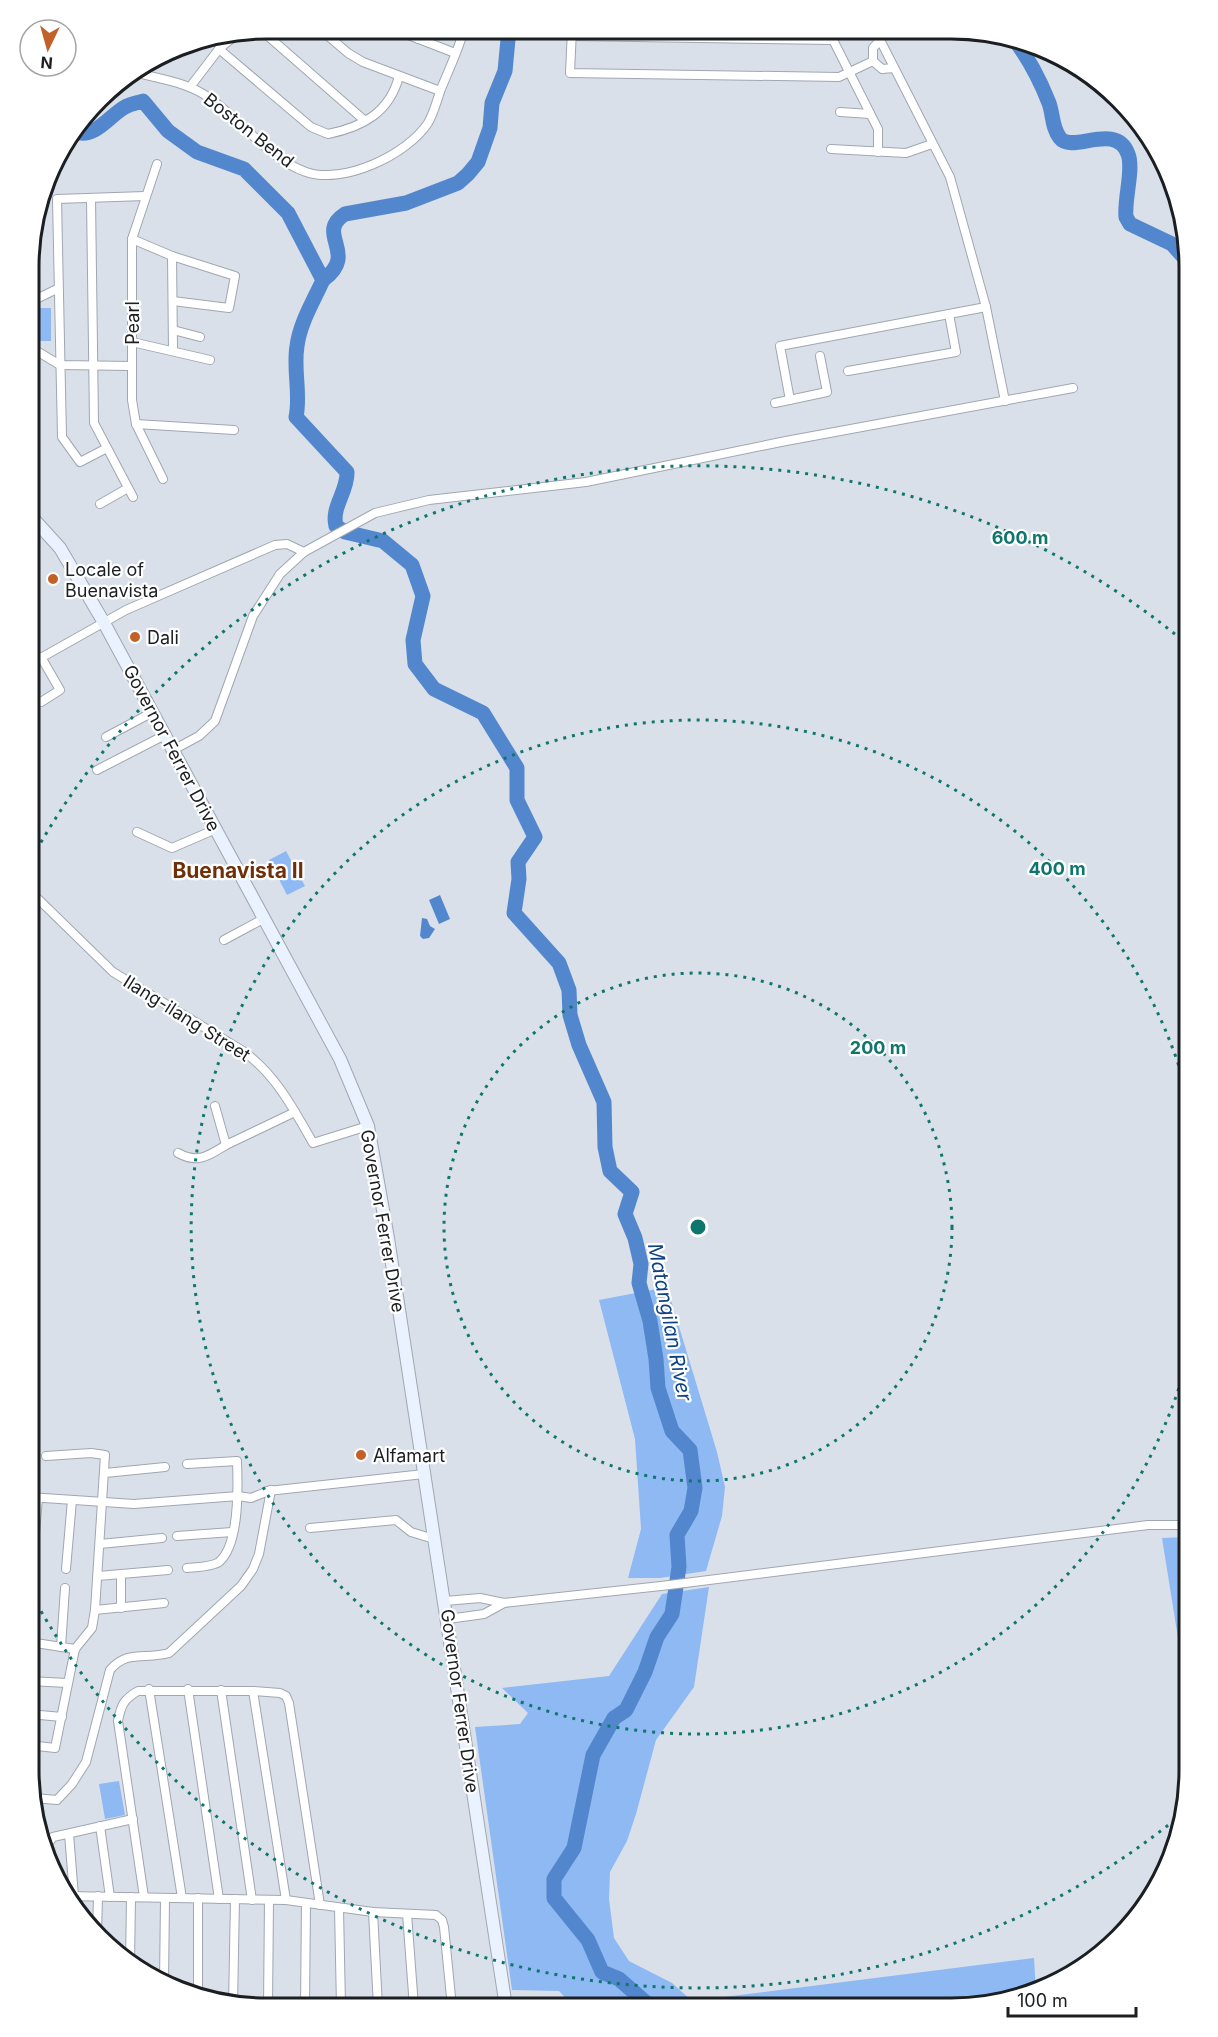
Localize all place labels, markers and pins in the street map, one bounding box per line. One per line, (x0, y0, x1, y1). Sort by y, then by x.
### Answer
place label: Locale of Buenavista (65, 559, 158, 601)
marker: Locale of Buenavista (46, 572, 60, 586)
place label: Dali (147, 627, 179, 648)
marker: Dali (128, 630, 142, 644)
centre of rings (688, 1217, 708, 1237)
place label: Alfamart (373, 1445, 445, 1466)
marker: Alfamart (354, 1448, 368, 1462)

